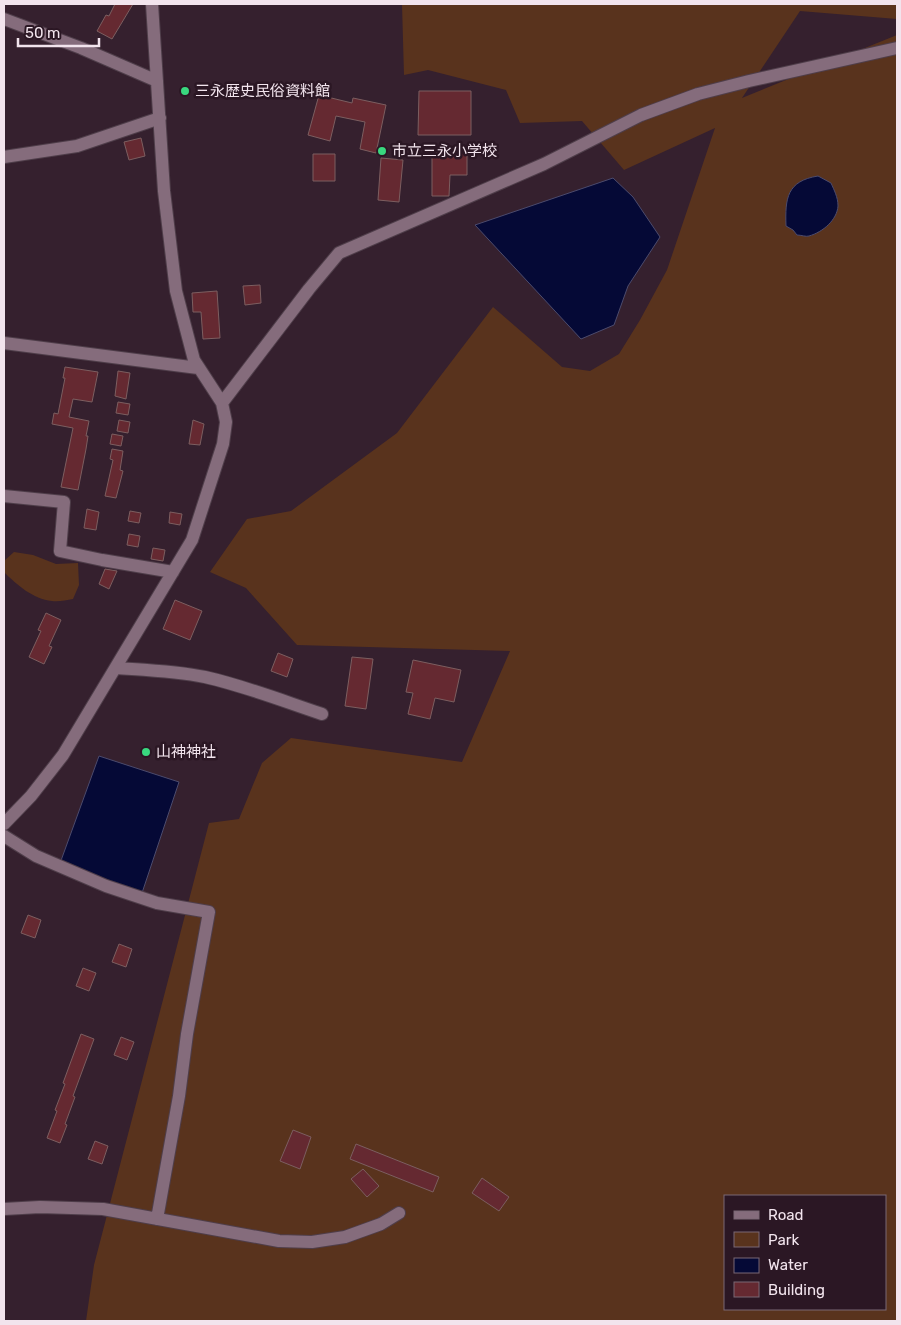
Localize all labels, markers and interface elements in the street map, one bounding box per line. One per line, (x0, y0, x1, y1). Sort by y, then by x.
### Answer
scale bar (18, 15, 99, 47)
text: 50 m (25, 24, 60, 42)
place label: 三永歴史民俗資料館 (195, 82, 330, 100)
marker: 三永歴史民俗資料館 (179, 85, 191, 97)
place label: 市立三永小学校 (392, 142, 497, 160)
marker: 市立三永小学校 (376, 145, 388, 157)
place label: 山神神社 (156, 743, 216, 761)
marker: 山神神社 (140, 746, 152, 758)
legend (724, 1195, 886, 1310)
text: Road (768, 1206, 804, 1224)
text: Park (768, 1231, 799, 1249)
text: Water (768, 1256, 808, 1274)
text: Building (768, 1281, 825, 1299)

